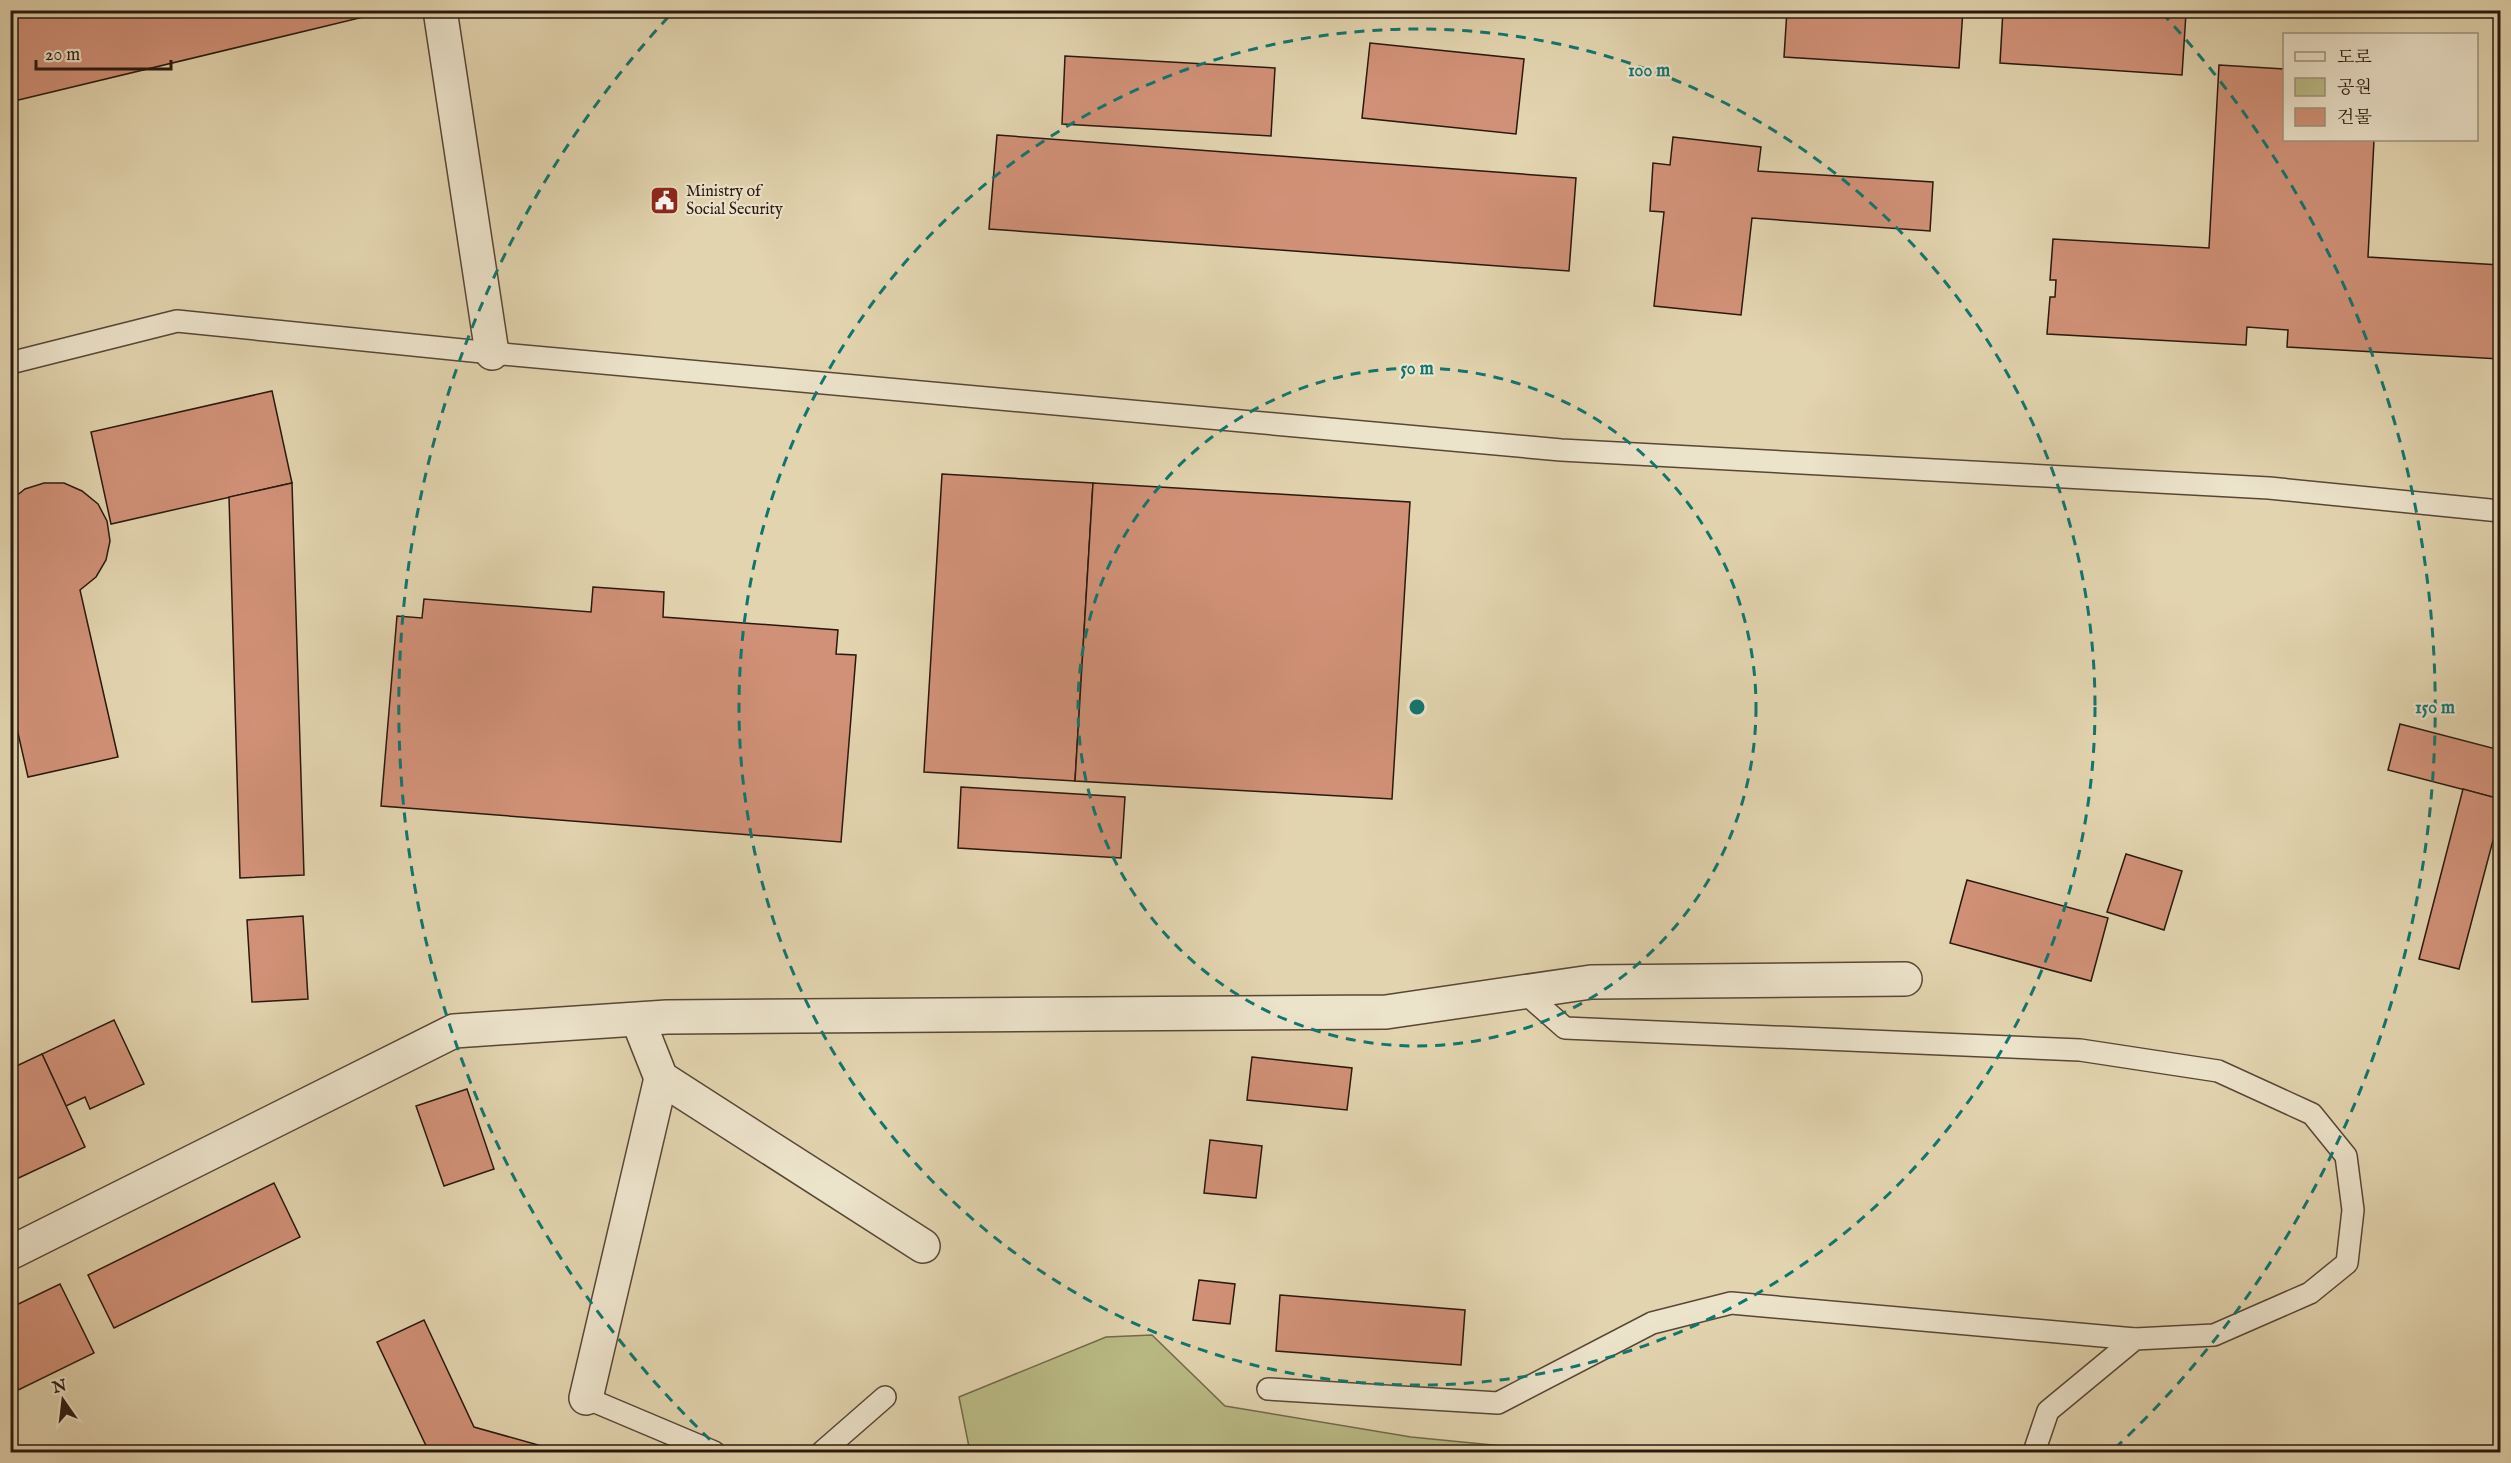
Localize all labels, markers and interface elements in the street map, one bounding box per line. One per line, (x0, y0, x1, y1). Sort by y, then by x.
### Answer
scale bar (36, 33, 171, 71)
legend (2283, 33, 2478, 141)
text: 20 m (45, 44, 80, 67)
text: 도로 (2337, 47, 2372, 70)
text: 100 m (1628, 60, 1670, 83)
text: 공원 (2337, 77, 2372, 100)
text: 건물 (2337, 107, 2372, 130)
place label: Ministry of Social Security (686, 182, 783, 220)
public building icon: Ministry of Social Security (649, 185, 681, 217)
text: 50 m (1400, 358, 1434, 381)
centre of rings (1407, 697, 1427, 717)
text: 150 m (2415, 697, 2455, 720)
north arrow (33, 1370, 93, 1430)
text: N (50, 1376, 69, 1399)

